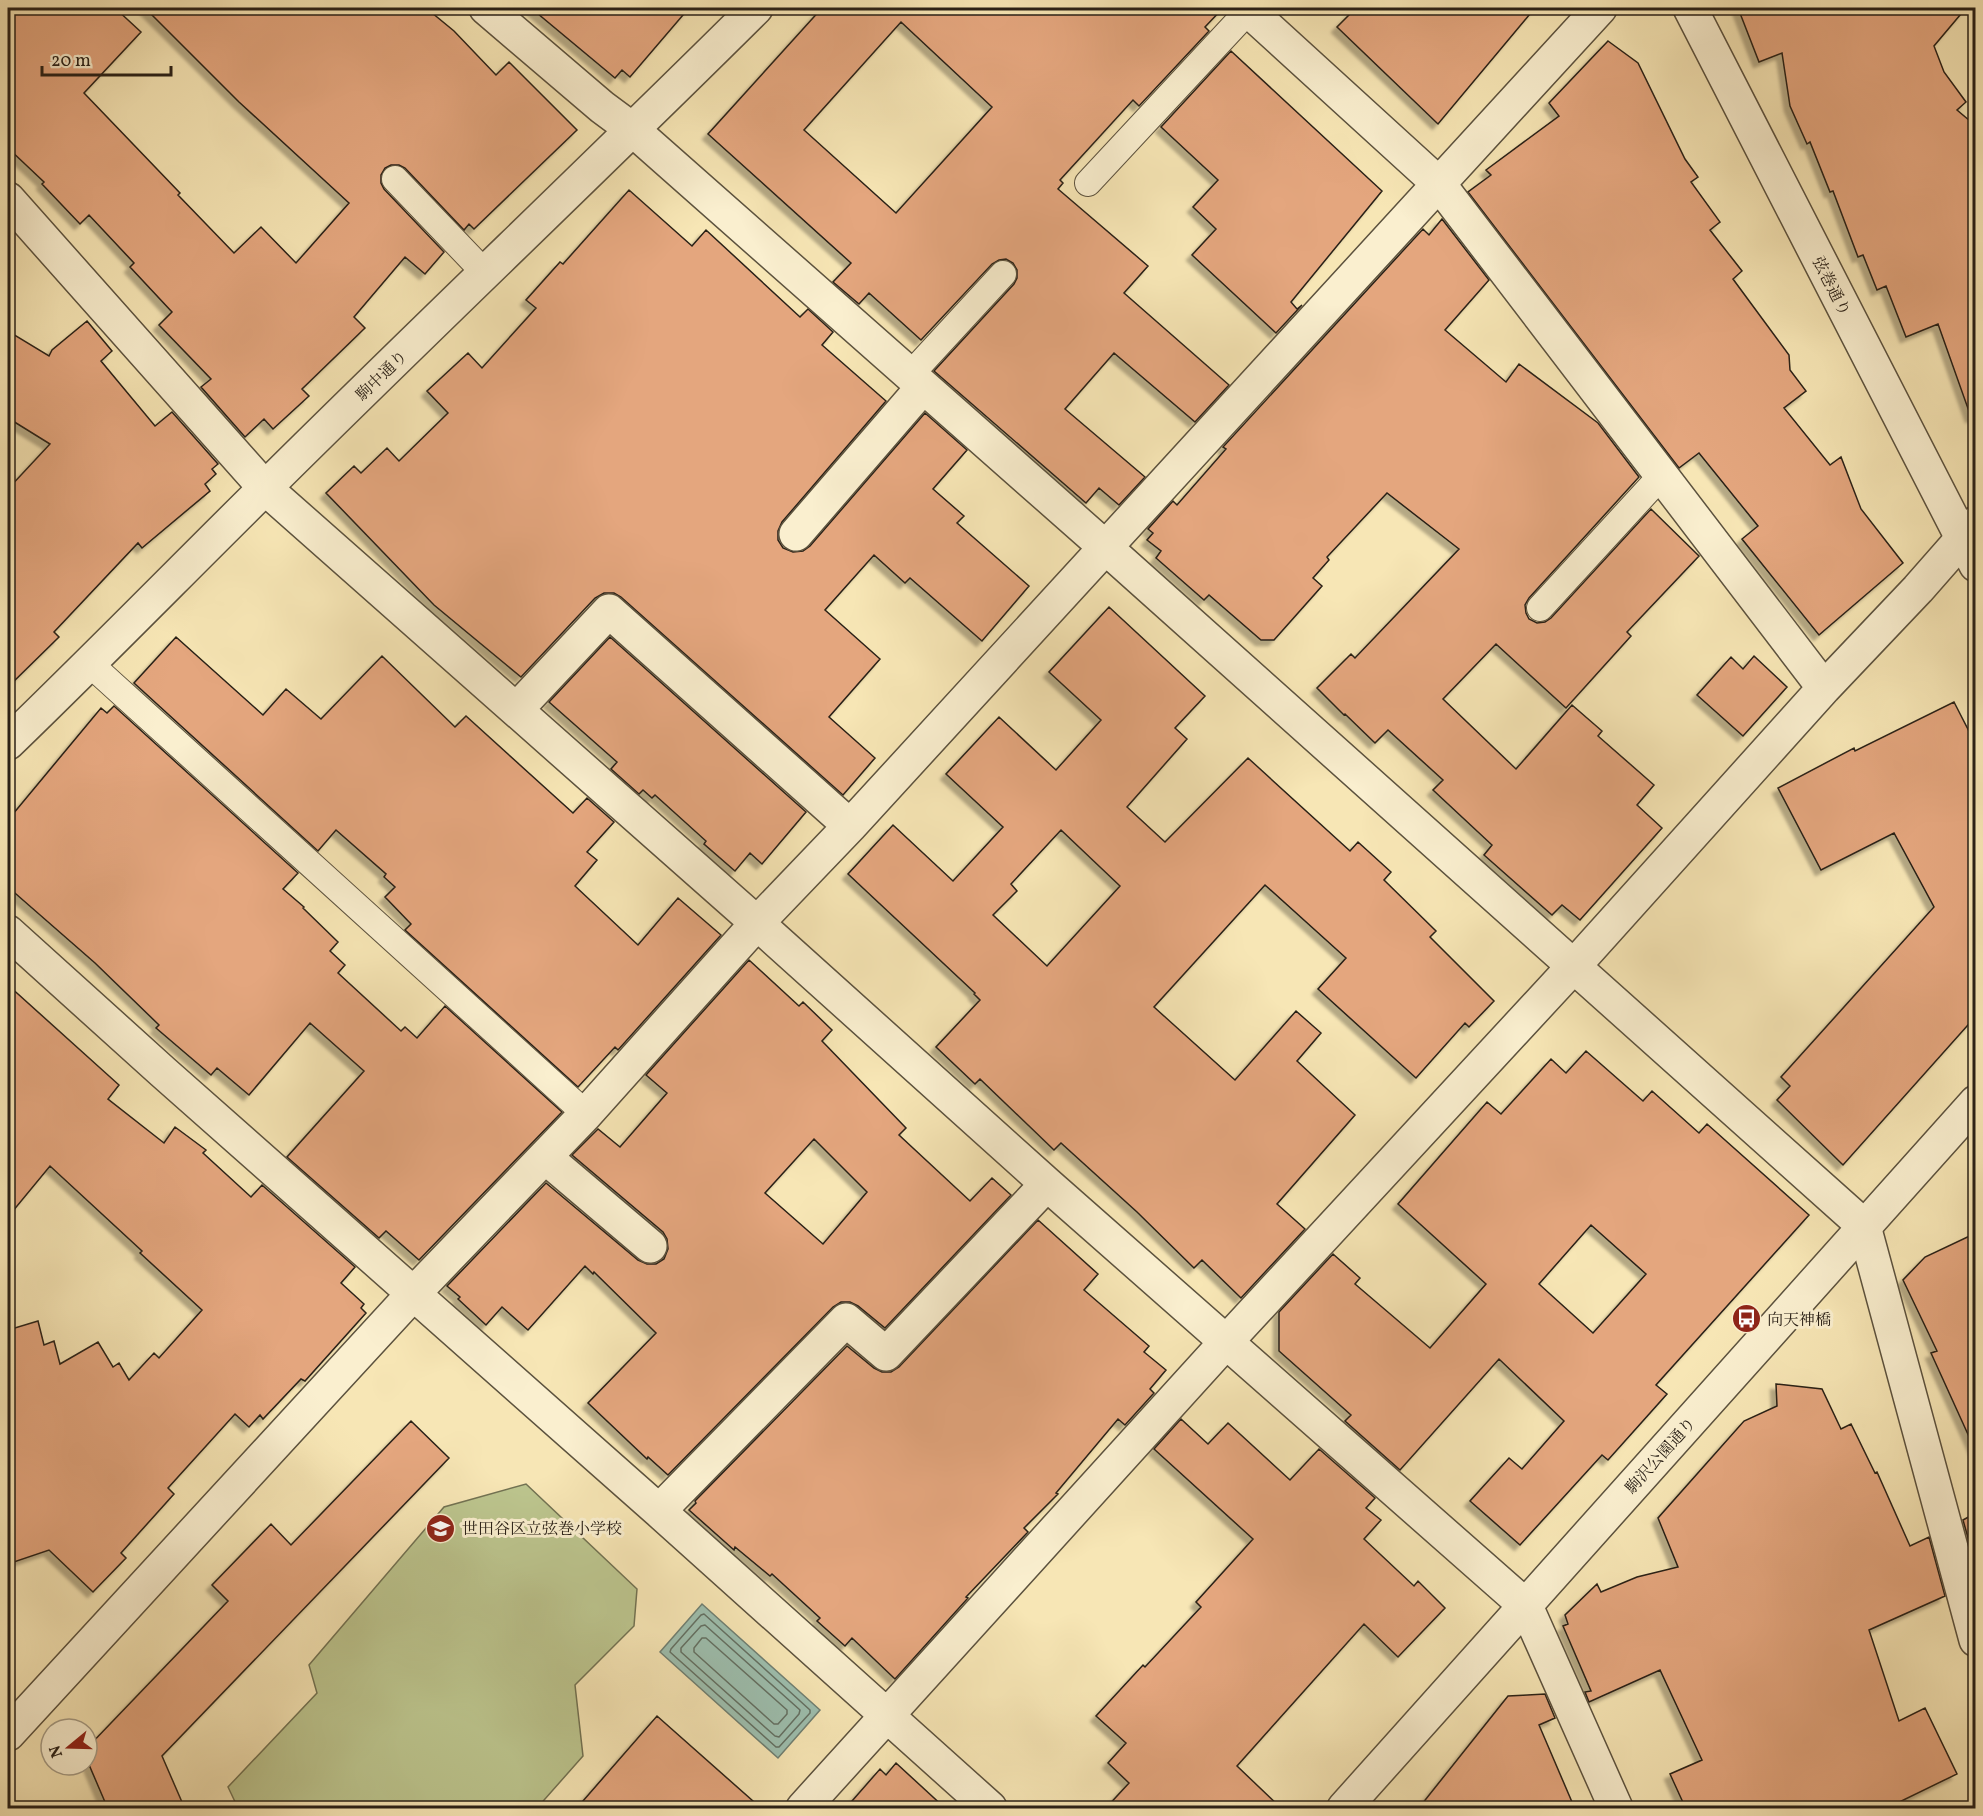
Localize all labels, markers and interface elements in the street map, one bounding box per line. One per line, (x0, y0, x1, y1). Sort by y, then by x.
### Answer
scale bar (42, 39, 171, 77)
text: 20 m (51, 49, 91, 74)
street label: 弦巻通り (1806, 253, 1855, 320)
street label: 駒中通り (352, 346, 413, 407)
bus stop icon: 向天神橋 (1730, 1303, 1762, 1335)
place label: 向天神橋 (1767, 1310, 1831, 1332)
street label: 駒沢公園通り (1621, 1413, 1702, 1499)
school or university icon: 世田谷区立弦巻小学校 (425, 1512, 457, 1544)
place label: 世田谷区立弦巻小学校 (462, 1519, 622, 1541)
north arrow (39, 1717, 99, 1777)
text: N (44, 1742, 69, 1760)

